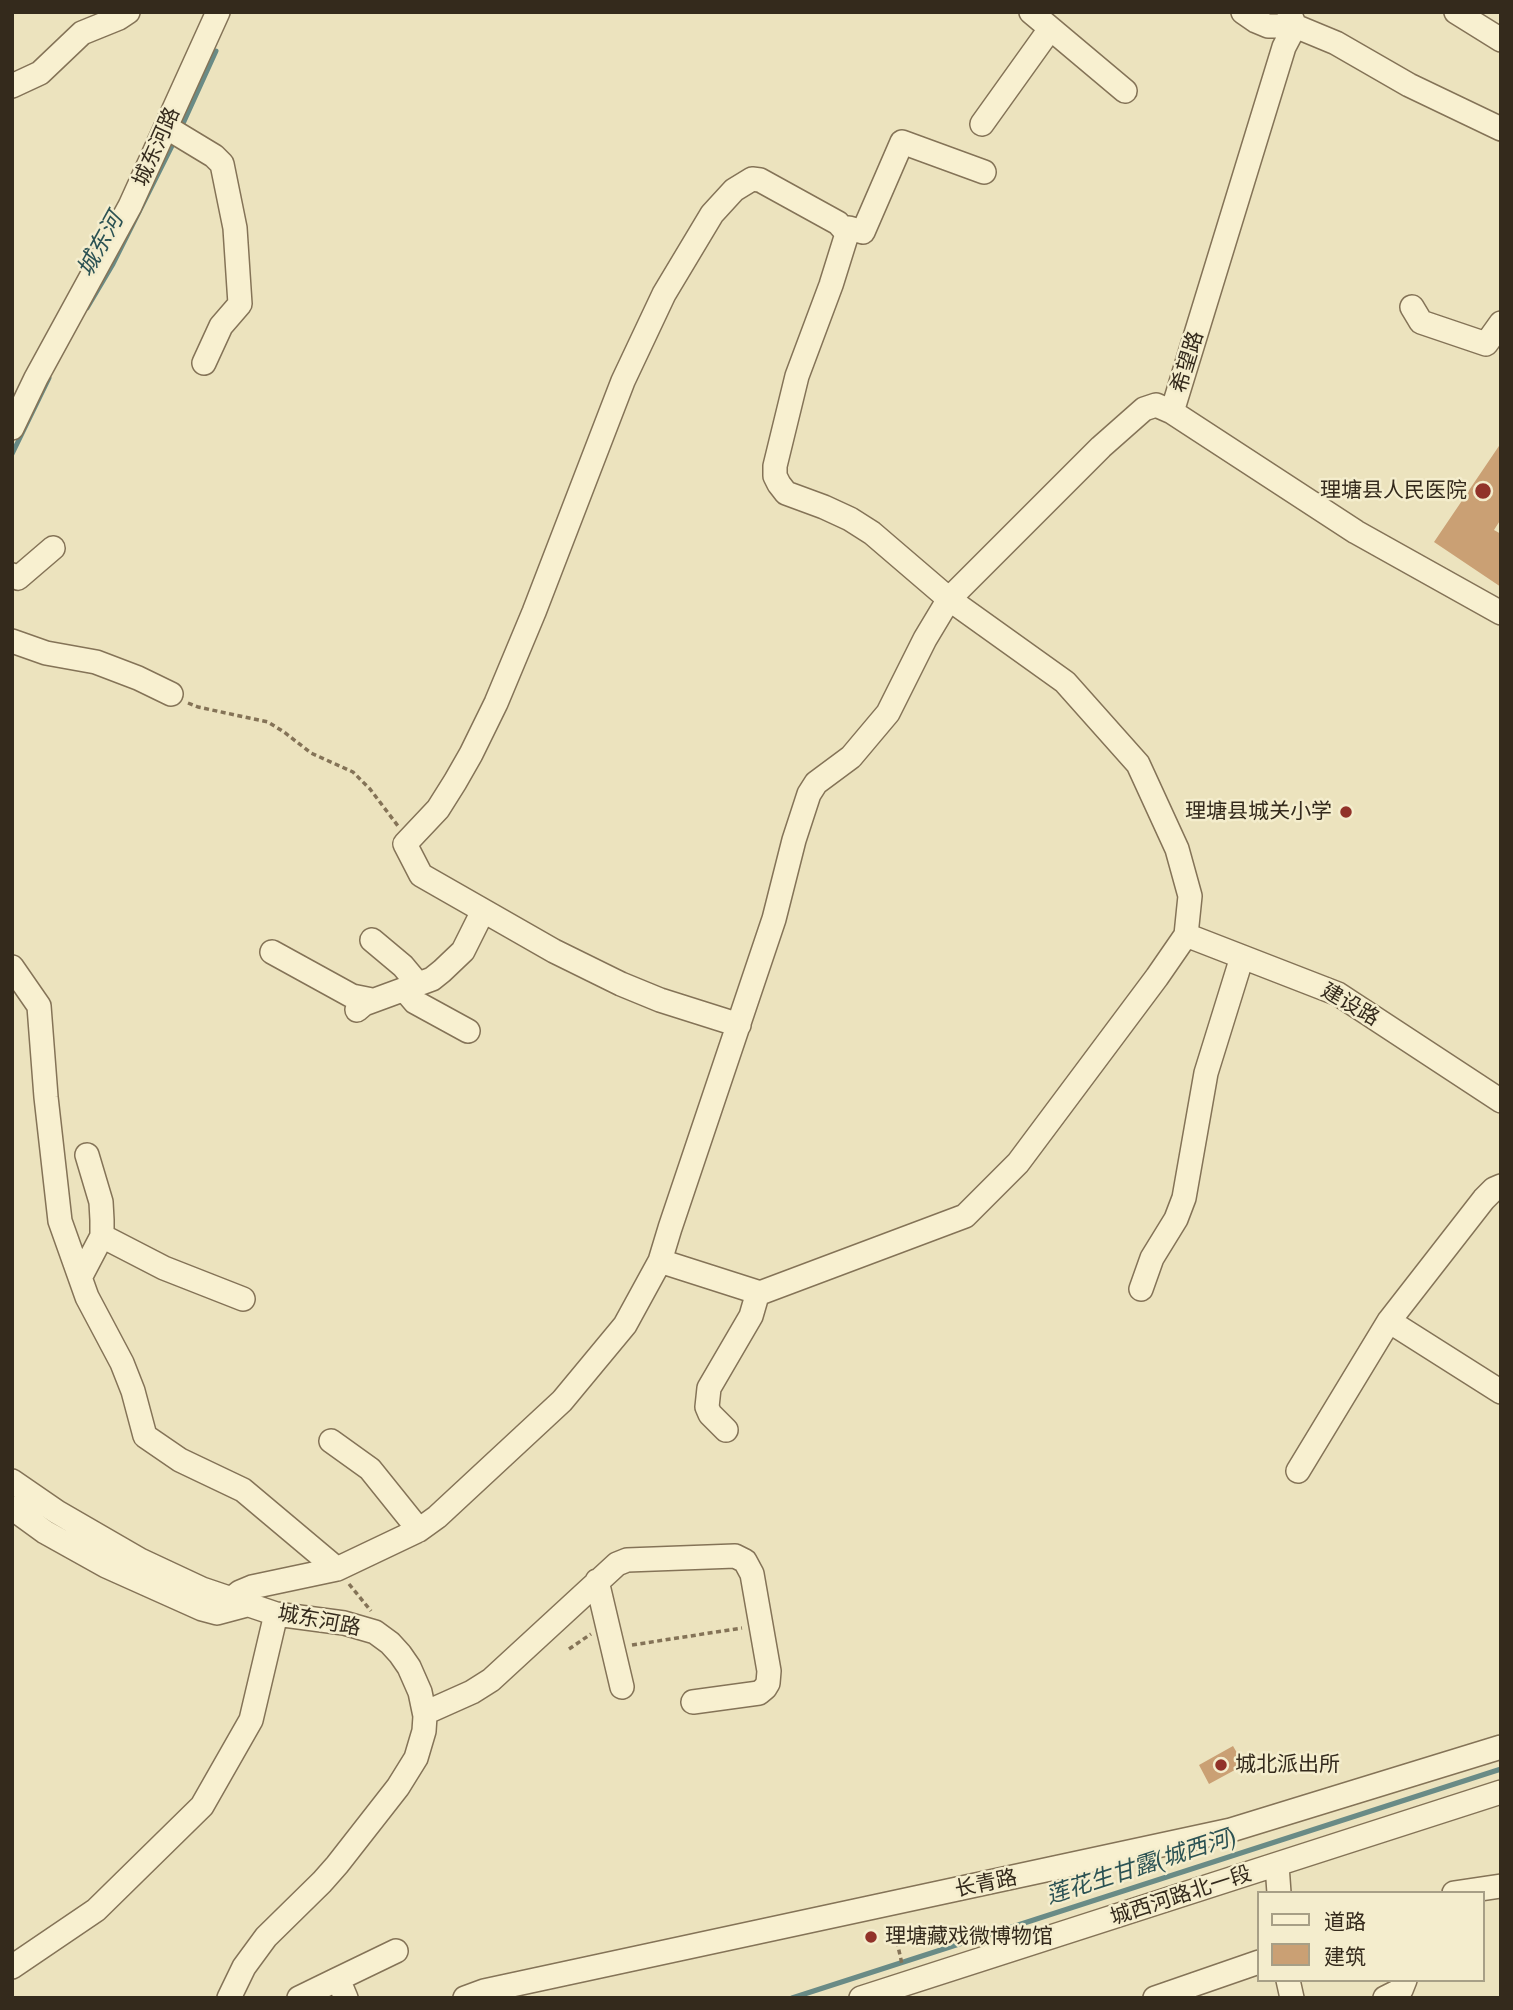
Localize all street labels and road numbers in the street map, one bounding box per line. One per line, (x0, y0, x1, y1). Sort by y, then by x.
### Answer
street label: 城东河路 (128, 104, 186, 190)
street label: 希望路 (1167, 328, 1209, 396)
street label: 建设路 (1316, 978, 1384, 1032)
street label: 城东河路 (275, 1601, 363, 1641)
street label: 城西河路北一段 (1107, 1861, 1255, 1931)
street label: 长青路 (953, 1865, 1019, 1903)

